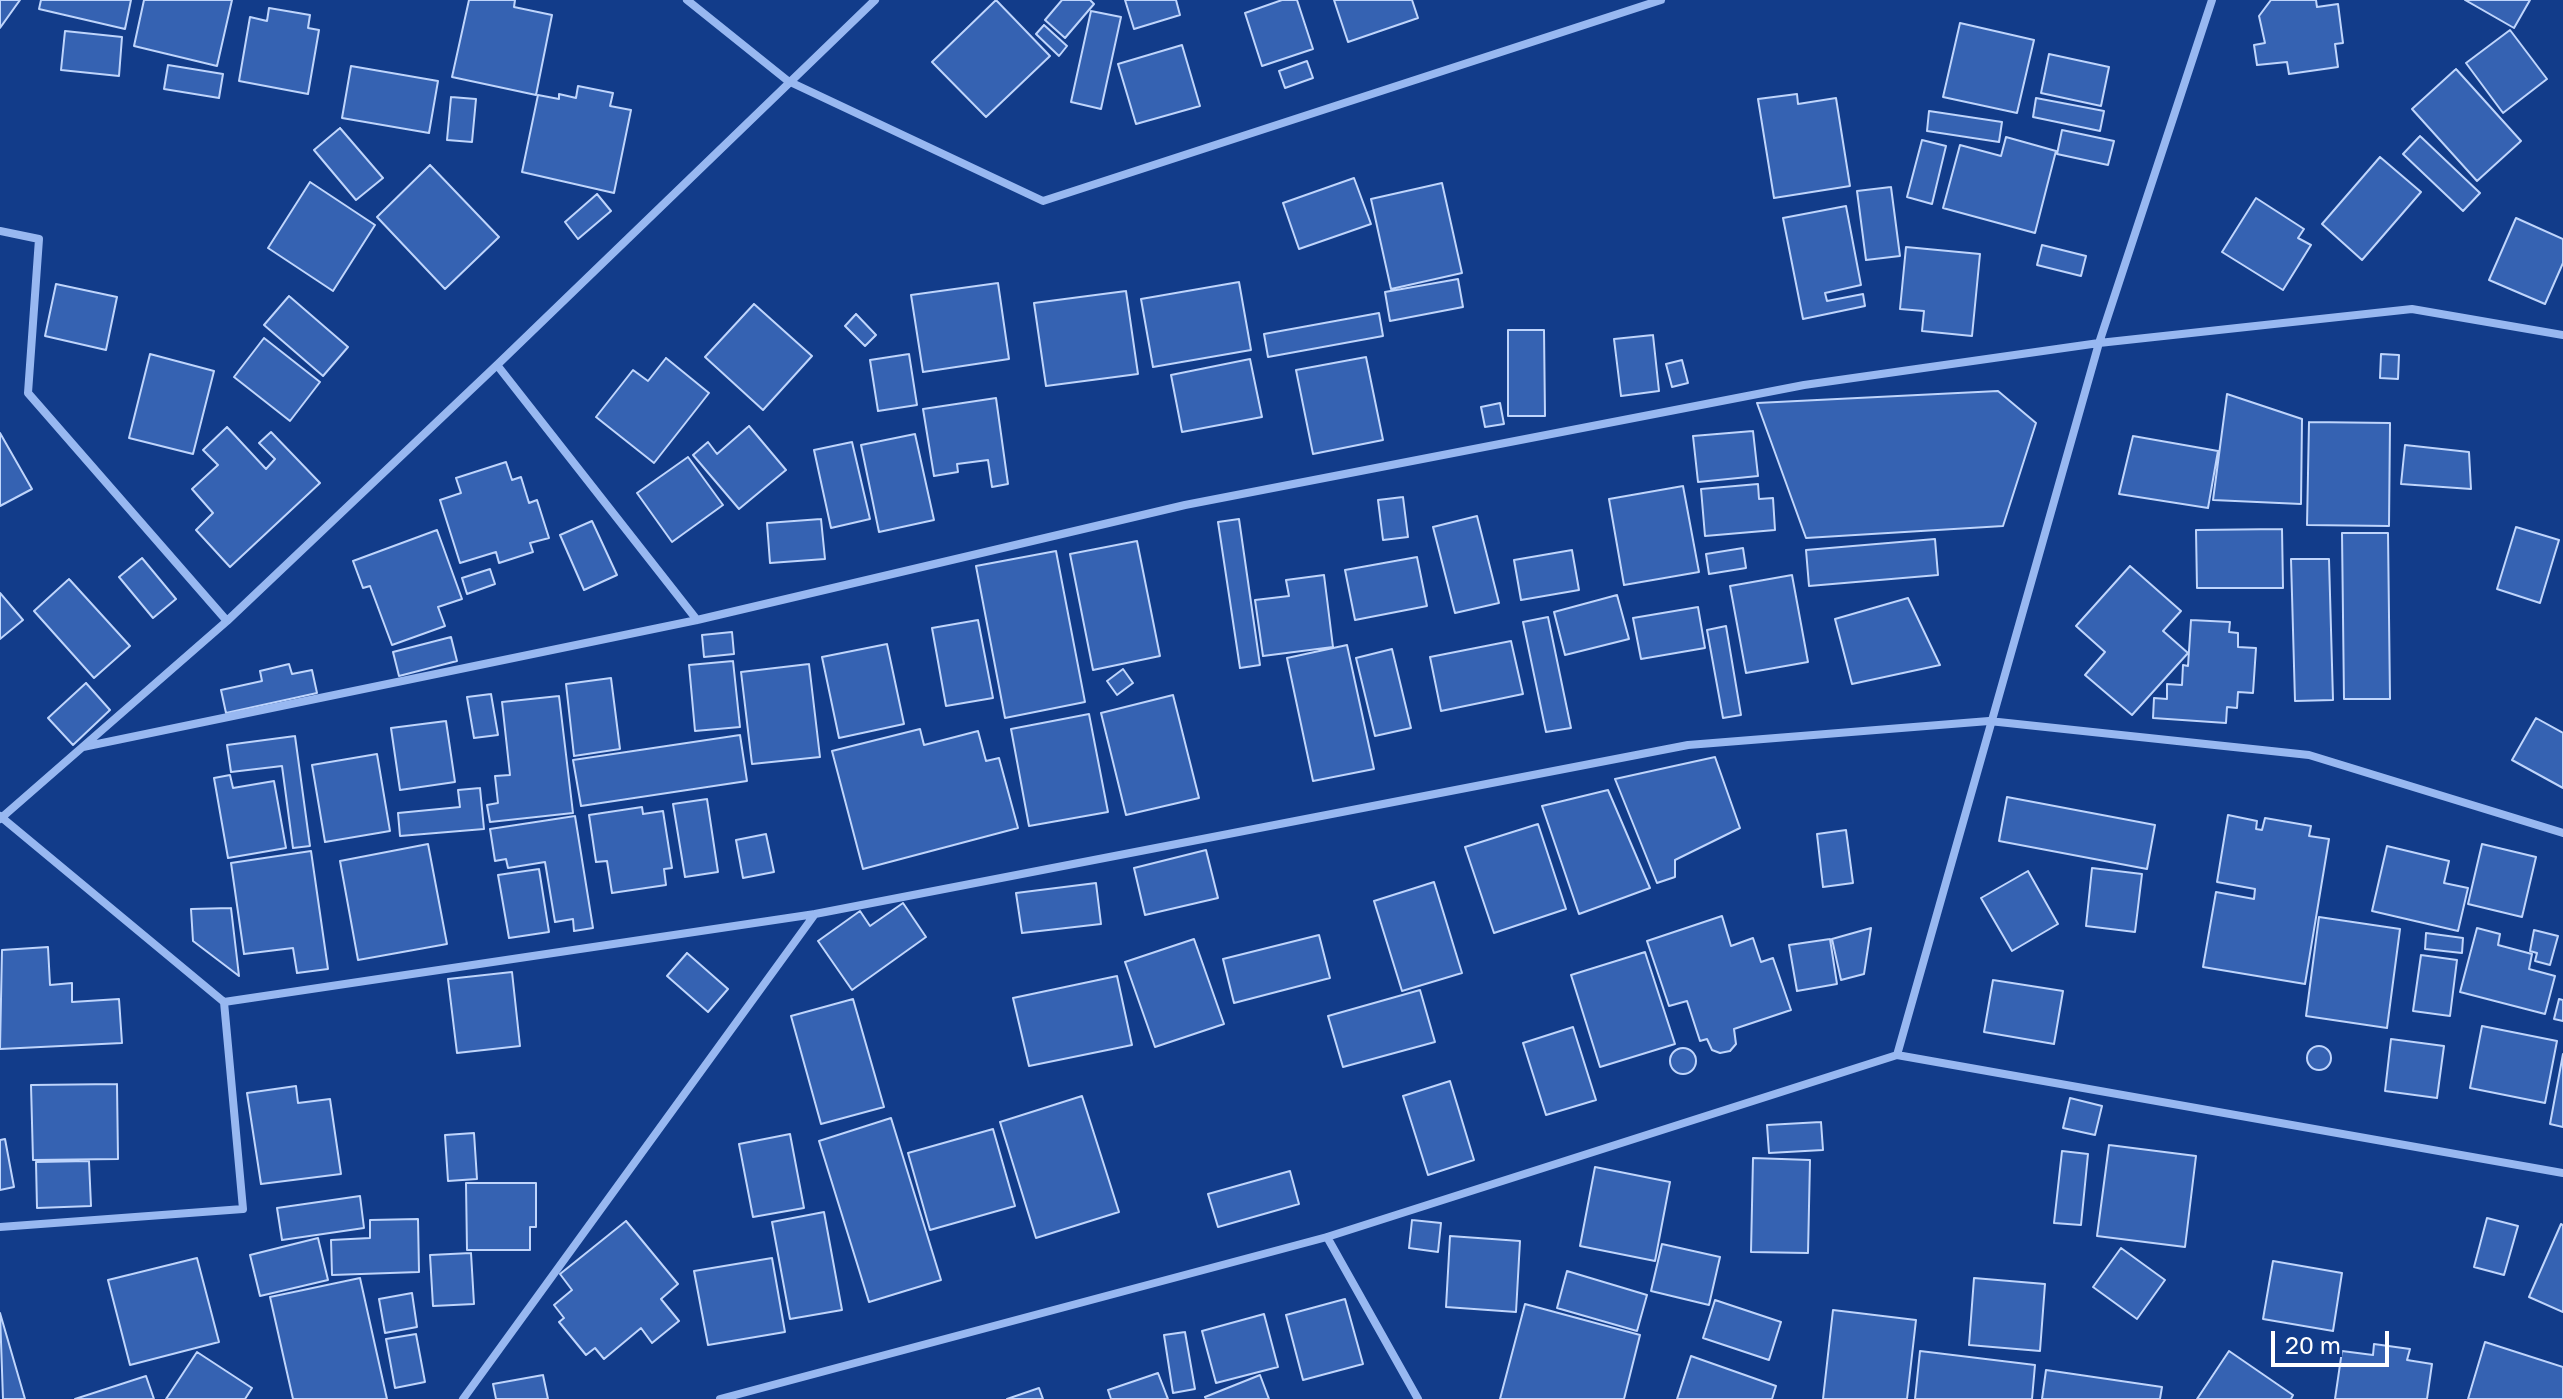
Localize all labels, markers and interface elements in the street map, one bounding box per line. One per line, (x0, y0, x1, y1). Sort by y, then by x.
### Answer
scale bar (2275, 1315, 2393, 1365)
text: 20 m (2285, 1330, 2341, 1359)

